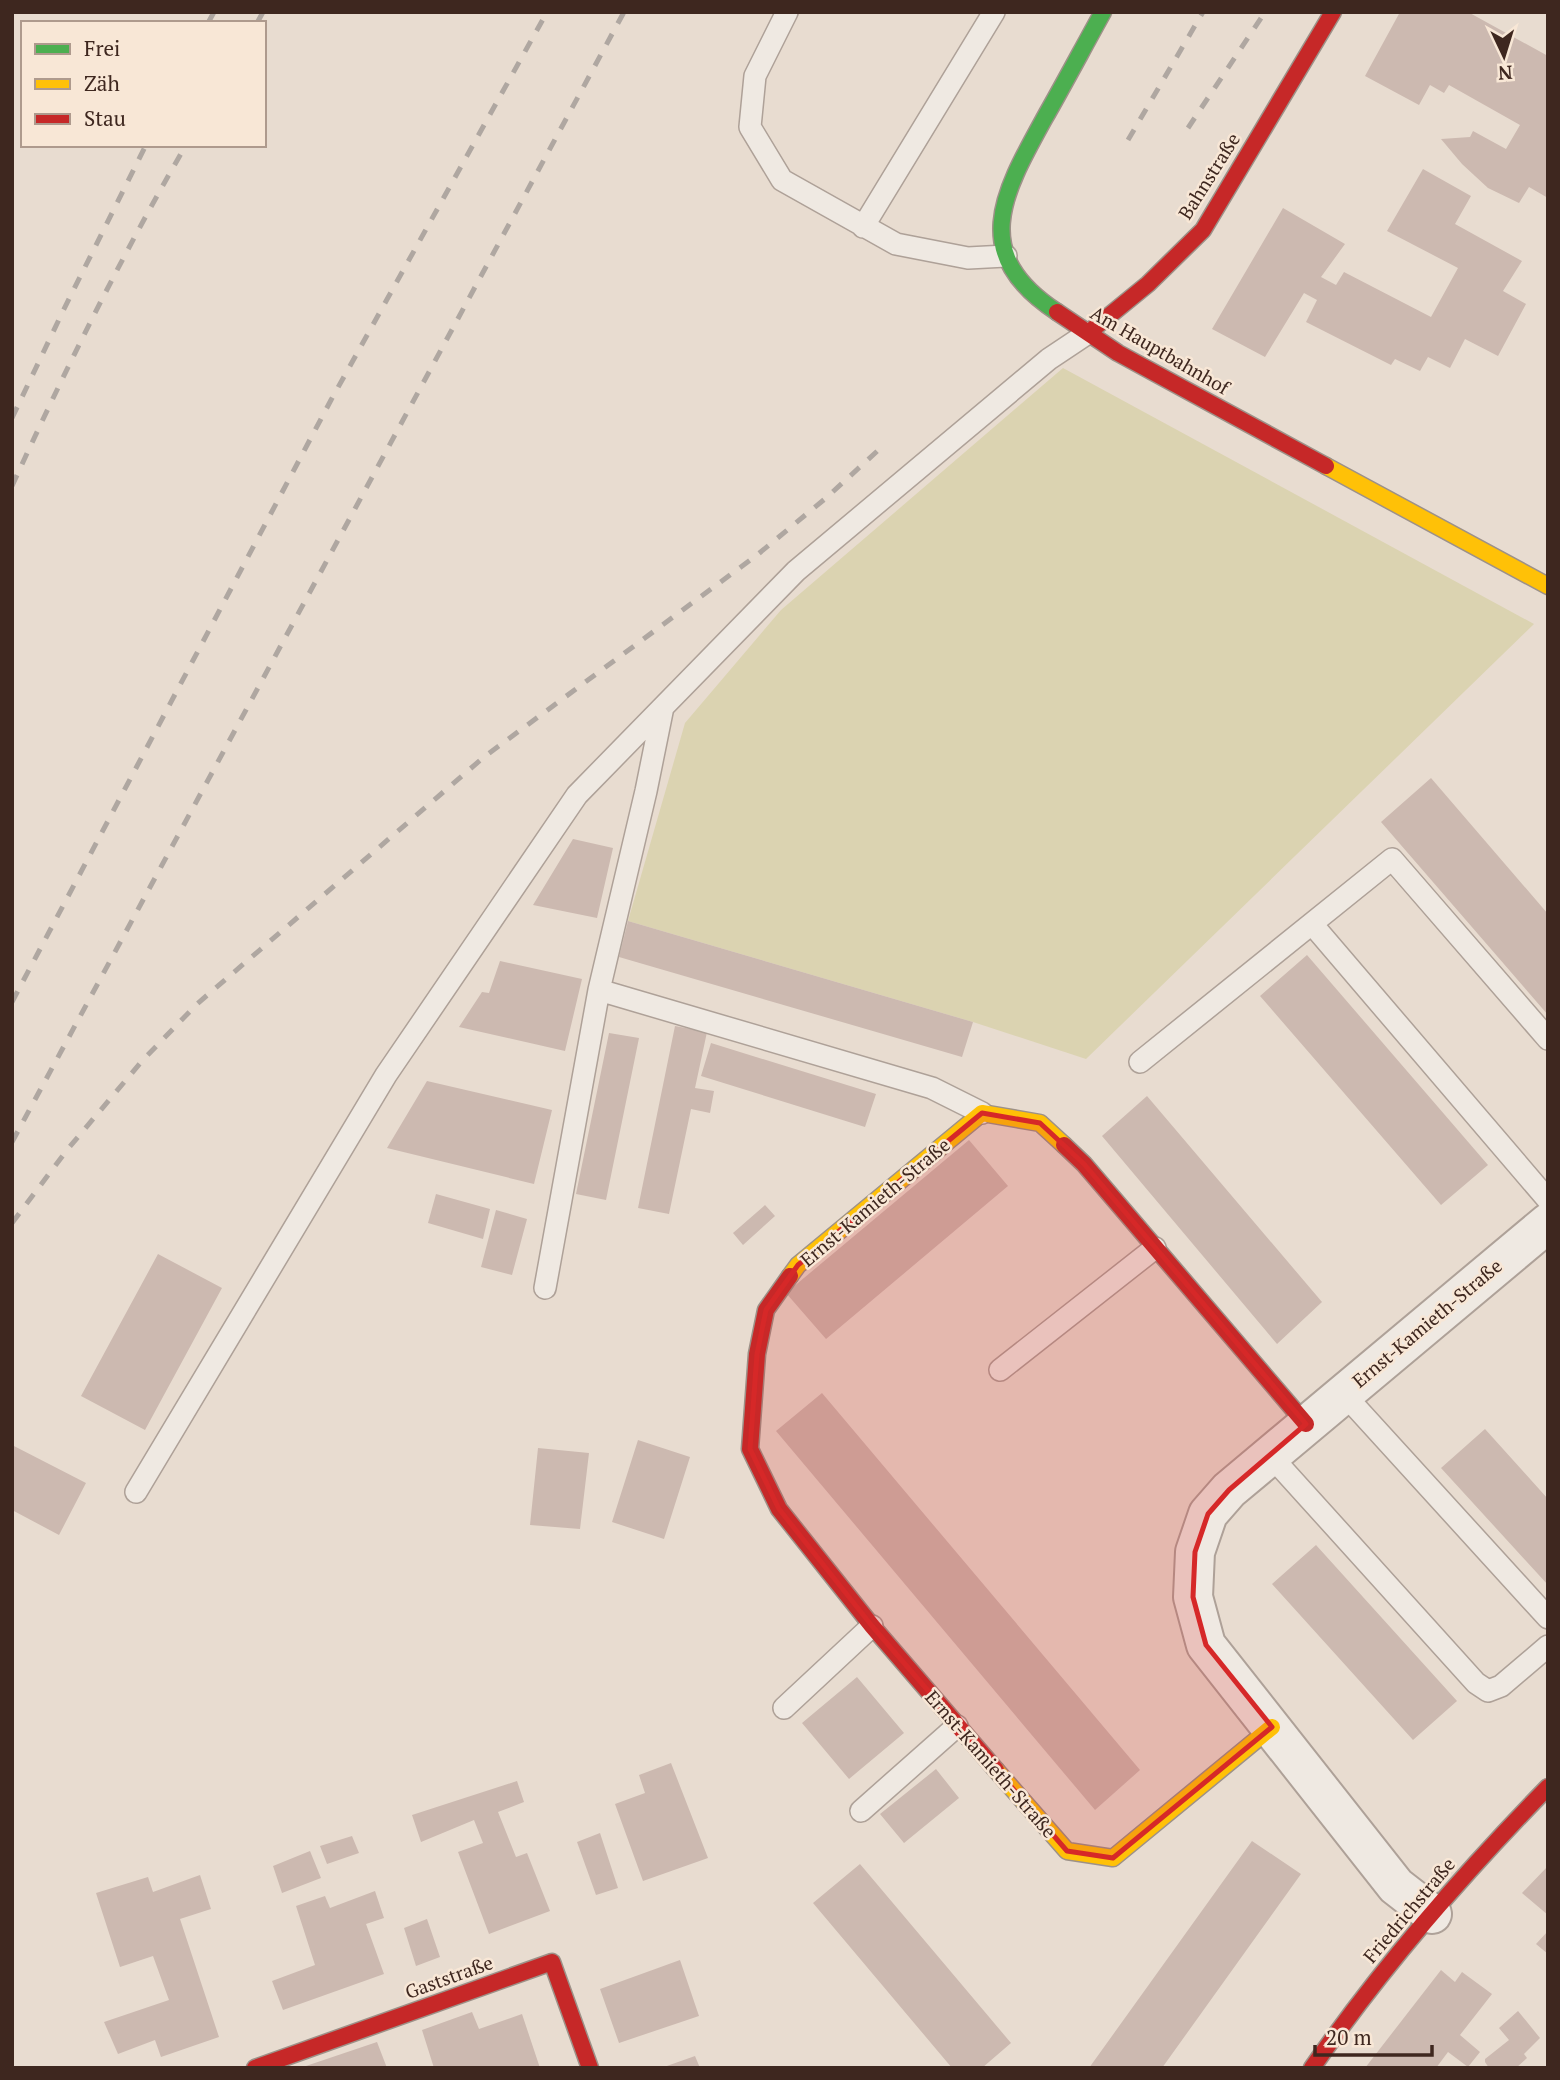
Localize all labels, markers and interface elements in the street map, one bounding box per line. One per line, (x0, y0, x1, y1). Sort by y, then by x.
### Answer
legend (21, 21, 266, 147)
north arrow (1469, 21, 1539, 91)
text: Frei (84, 34, 120, 62)
text: N (1497, 60, 1513, 86)
text: Zäh (84, 69, 120, 97)
text: Stau (84, 104, 126, 132)
street label: Bahnstraße (1172, 128, 1245, 224)
street label: Am Hauptbahnhof (1086, 300, 1236, 400)
street label: Ernst-Kamieth-Straße (795, 1132, 955, 1272)
street label: Ernst-Kamieth-Straße (1347, 1253, 1507, 1393)
street label: Ernst-Kamieth-Straße (920, 1685, 1062, 1843)
street label: Friedrichstraße (1357, 1852, 1460, 1968)
street label: Gaststraße (401, 1949, 496, 2004)
scale bar (1315, 2014, 1432, 2058)
text: 20 m (1326, 2023, 1372, 2051)

